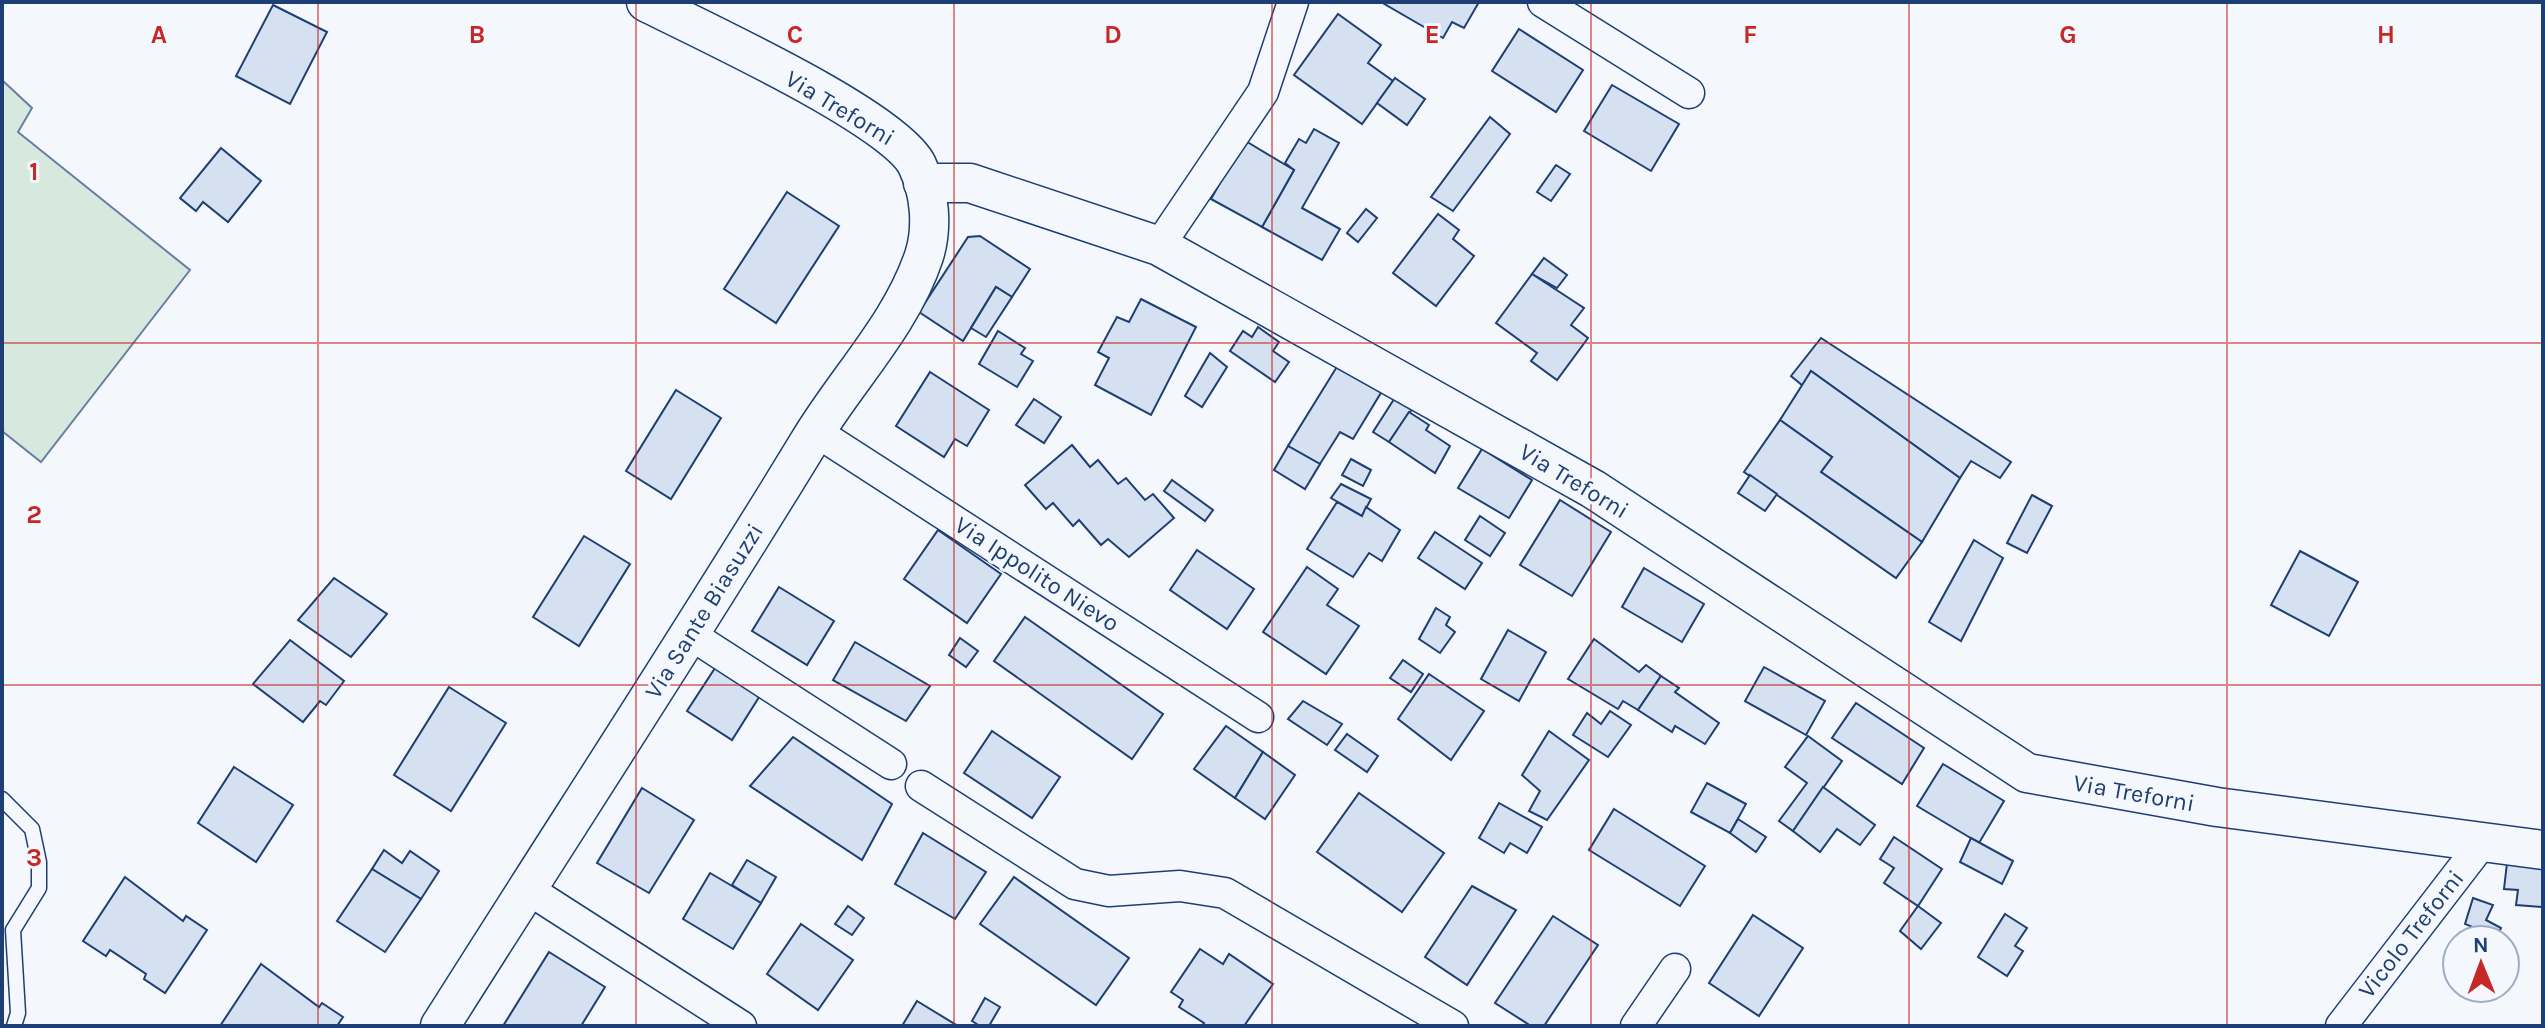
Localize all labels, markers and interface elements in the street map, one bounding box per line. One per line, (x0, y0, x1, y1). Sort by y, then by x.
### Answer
text: A (151, 19, 167, 50)
text: B (469, 19, 485, 50)
text: C (787, 19, 803, 50)
text: D (1104, 19, 1122, 50)
text: E (1424, 19, 1440, 50)
text: F (1743, 19, 1757, 50)
text: G (2059, 19, 2077, 50)
text: H (2377, 19, 2395, 50)
street label: Via Treforni (780, 64, 900, 152)
text: 1 (29, 156, 39, 187)
street label: Via Treforni (1514, 437, 1634, 525)
text: 2 (26, 499, 42, 530)
street label: Via Ippolito Nievo (950, 510, 1124, 638)
street label: Via Sante Biasuzzi (639, 518, 769, 704)
street label: Via Treforni (2071, 769, 2197, 817)
text: 3 (26, 842, 42, 873)
street label: Vicolo Treforni (2352, 864, 2470, 1004)
north arrow (2441, 924, 2521, 1004)
text: N (2473, 932, 2489, 958)

